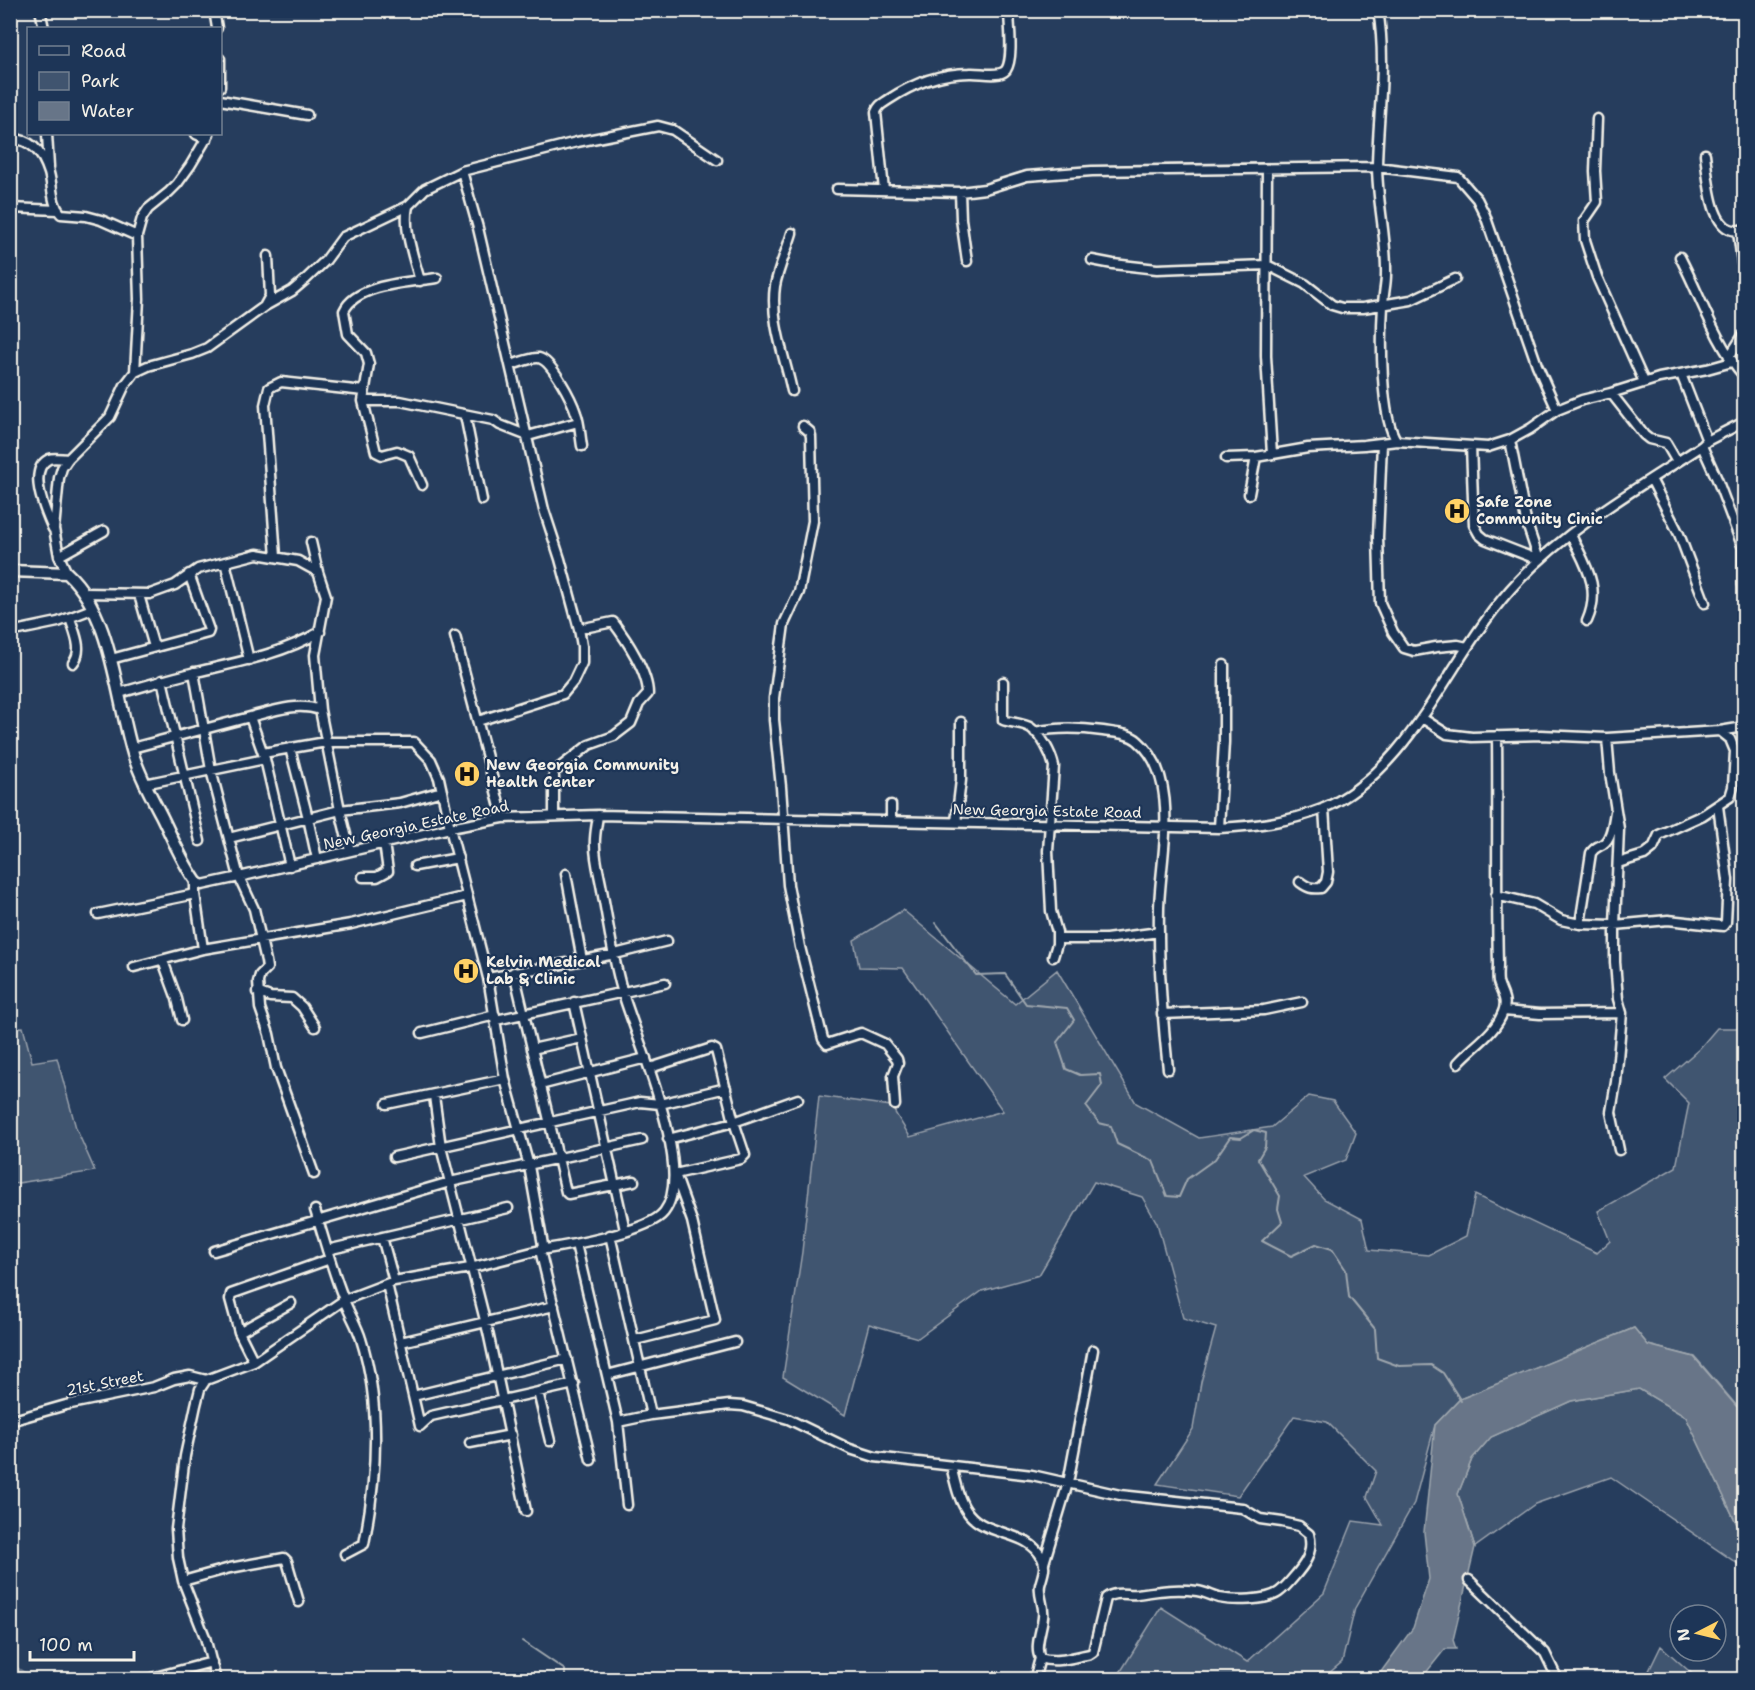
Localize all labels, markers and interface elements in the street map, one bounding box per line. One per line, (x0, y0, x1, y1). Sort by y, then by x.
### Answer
legend (27, 27, 222, 135)
text: Road (81, 39, 126, 63)
text: Park (81, 69, 120, 93)
text: Water (81, 99, 134, 123)
place label: Safe Zone Community Cinic (1476, 492, 1603, 529)
hospital icon: Safe Zone Community Cinic (1442, 496, 1472, 526)
place label: New Georgia Community Health Center (486, 755, 679, 792)
hospital icon: New Georgia Community Health Center (452, 759, 482, 789)
street label: New Georgia Estate Road (321, 795, 511, 854)
street label: New Georgia Estate Road (952, 799, 1142, 823)
place label: Kelvin Medical Lab & Clinic (486, 952, 601, 989)
hospital icon: Kelvin Medical Lab & Clinic (451, 956, 481, 986)
street label: 21st Street (65, 1366, 145, 1400)
north arrow (1668, 1603, 1728, 1663)
scale bar (30, 1624, 134, 1662)
text: N (1672, 1627, 1695, 1642)
text: 100 m (39, 1633, 93, 1657)

